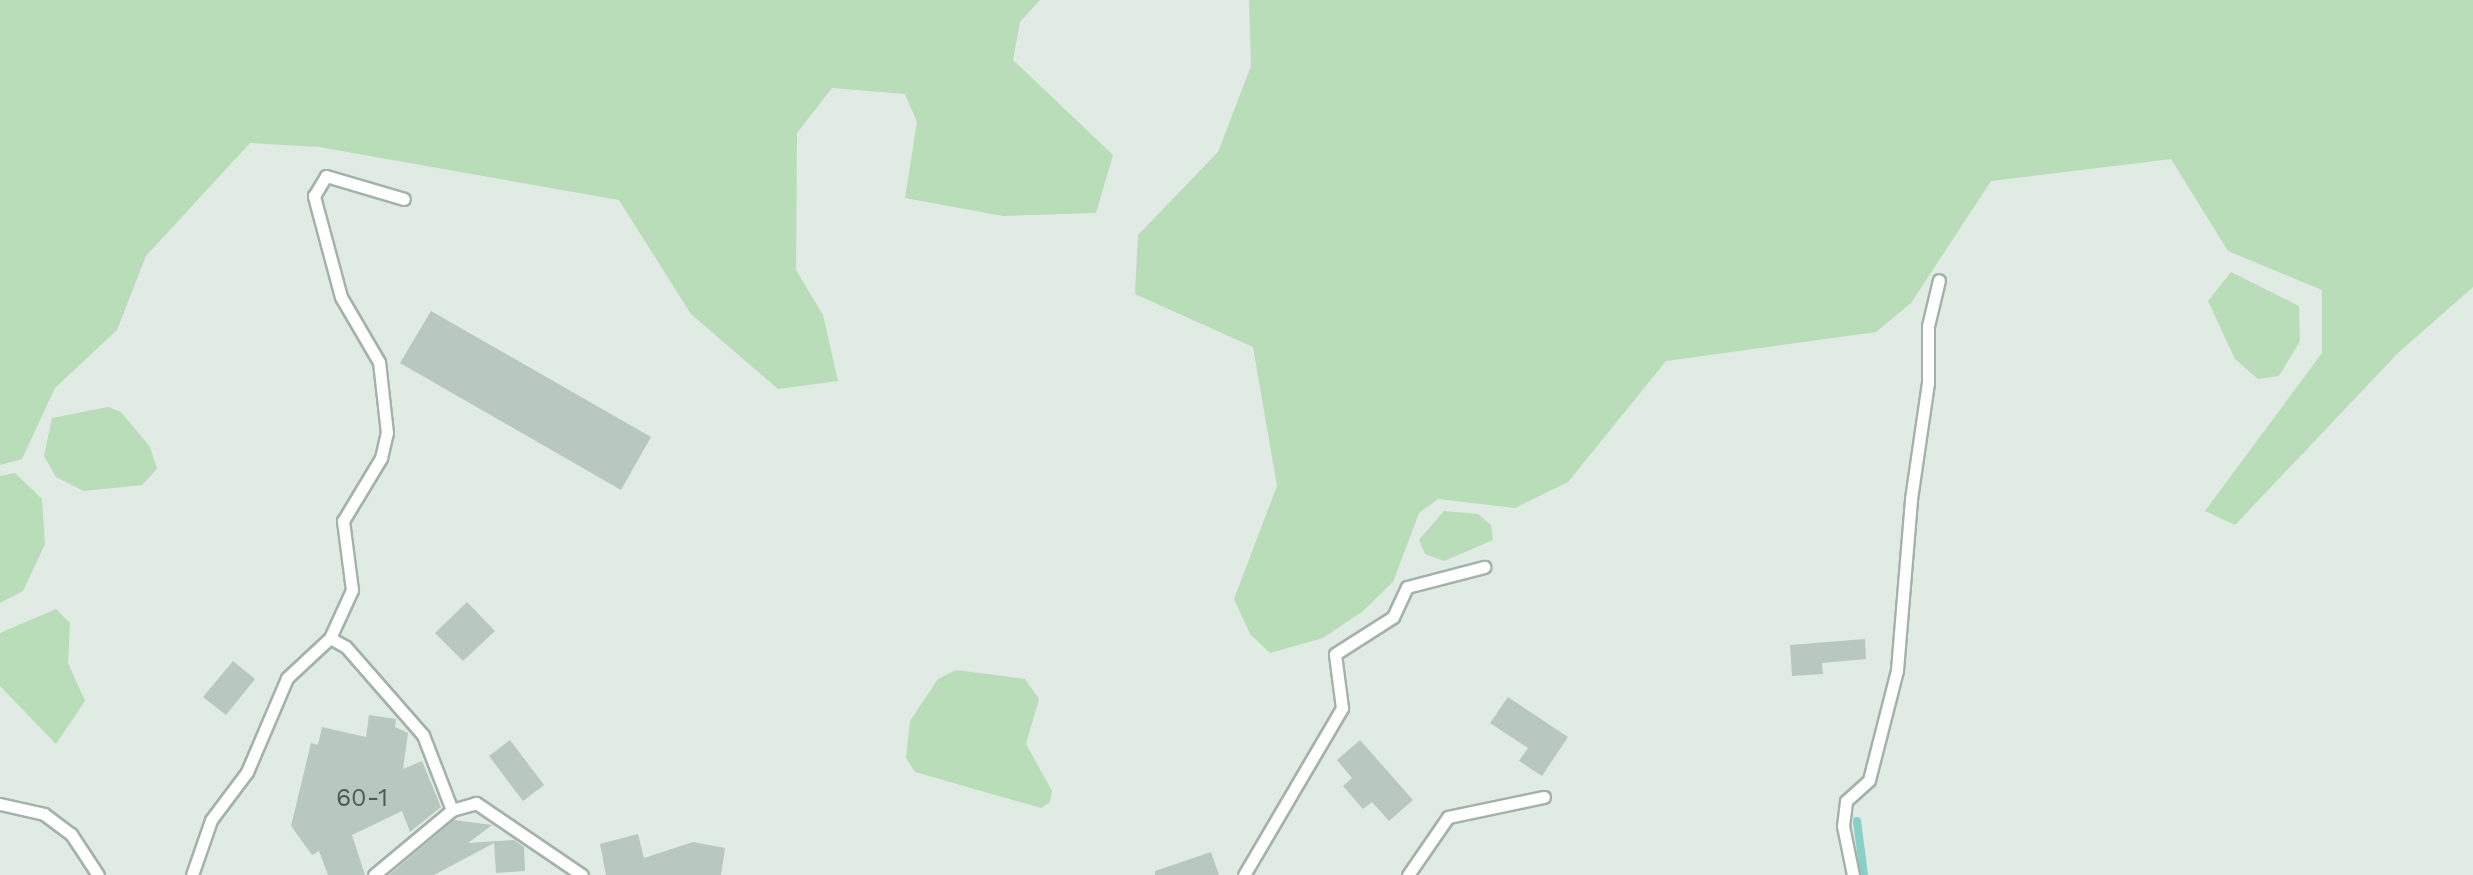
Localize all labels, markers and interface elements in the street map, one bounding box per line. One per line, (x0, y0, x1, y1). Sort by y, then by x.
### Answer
house number: 60-1 (336, 783, 388, 813)

